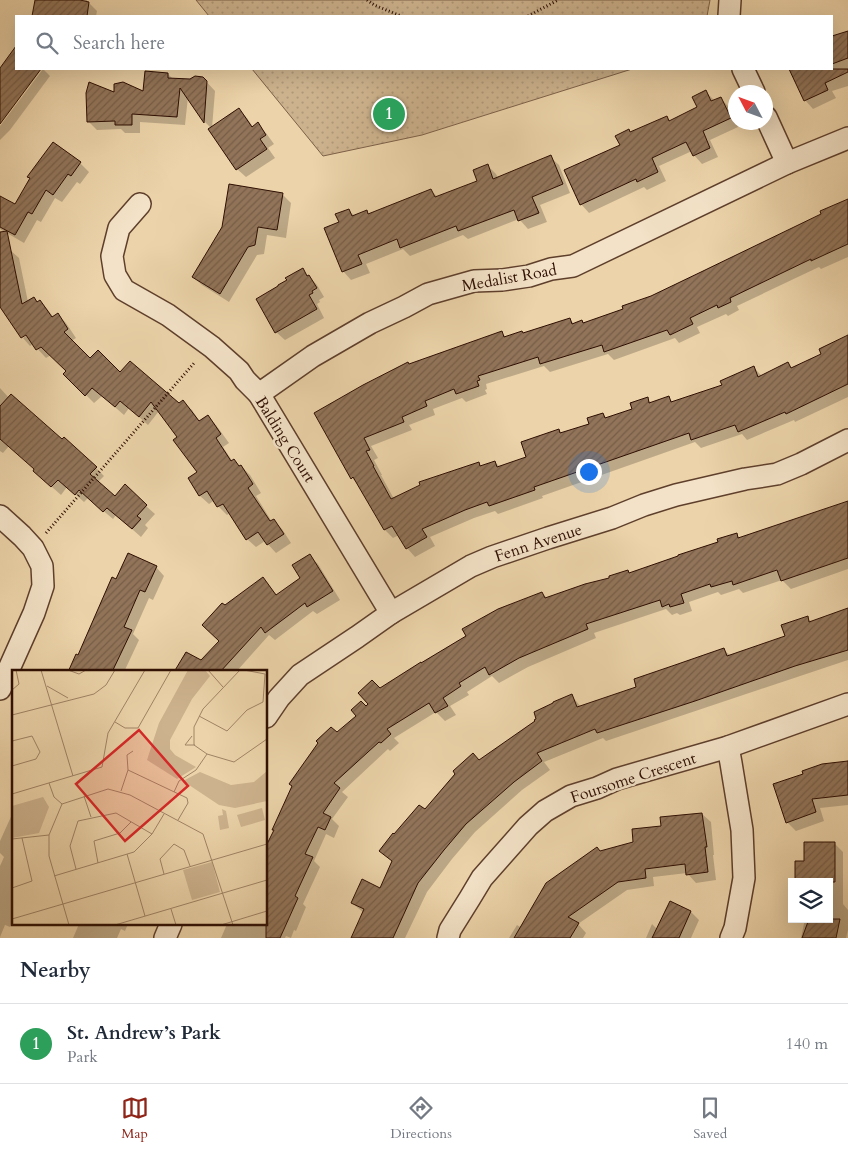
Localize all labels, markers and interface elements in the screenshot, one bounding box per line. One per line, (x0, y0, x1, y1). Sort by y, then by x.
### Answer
search box (15, 15, 833, 70)
icon: search (33, 29, 61, 57)
text: Search here (73, 30, 165, 56)
north arrow (728, 85, 773, 130)
pin: 1 (373, 95, 405, 133)
street label: Medalist Road (460, 259, 559, 297)
street label: Balding Court (250, 392, 320, 487)
your location (576, 459, 602, 485)
street label: Fenn Avenue (492, 518, 585, 567)
inset map (12, 670, 268, 926)
street label: Foursome Crescent (568, 747, 699, 809)
map controls (788, 878, 833, 923)
button: layers (788, 878, 833, 923)
text: Nearby (20, 956, 91, 985)
text: St. Andrew’s Park (67, 1020, 221, 1046)
text: 1 (32, 1033, 40, 1055)
text: 140 m (786, 1033, 828, 1055)
text: Park (67, 1046, 98, 1068)
tab: Map (121, 1094, 149, 1143)
tab: Directions (390, 1094, 452, 1143)
tab: Saved (693, 1094, 727, 1143)

